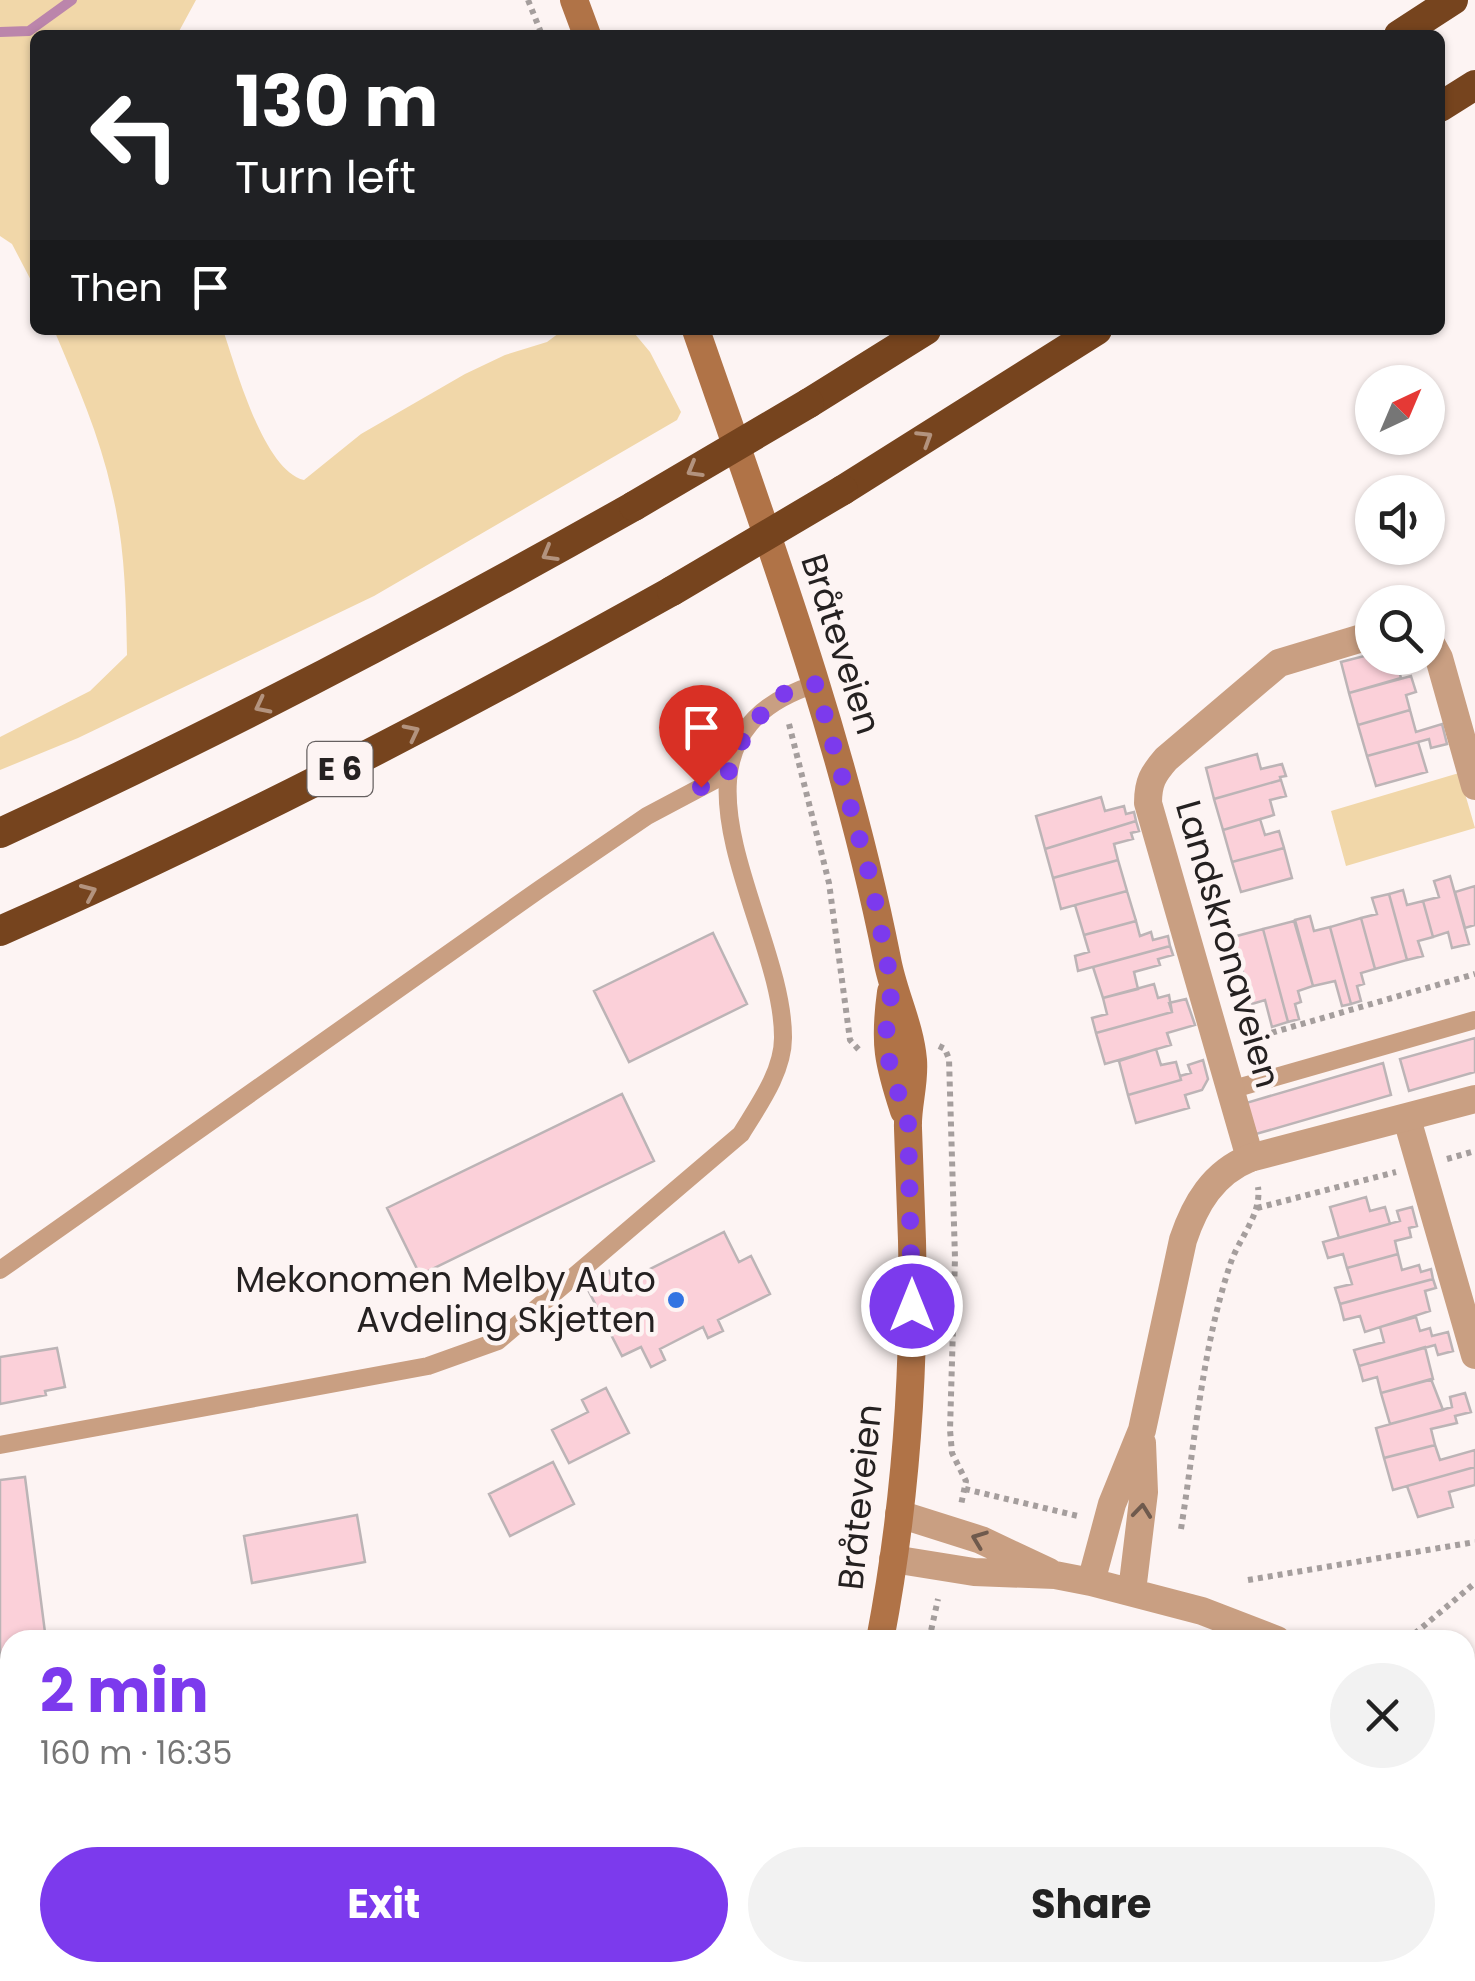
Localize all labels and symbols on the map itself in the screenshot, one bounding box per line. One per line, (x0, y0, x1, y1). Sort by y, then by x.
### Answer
north arrow (1355, 365, 1445, 455)
one-way arrow (914, 431, 932, 450)
one-way arrow (687, 458, 705, 477)
one-way arrow (542, 541, 560, 561)
street label: Bråteveien (789, 548, 894, 740)
pin (659, 685, 744, 788)
one-way arrow (254, 694, 272, 713)
one-way arrow (401, 725, 419, 744)
road number: E 6 (308, 742, 372, 796)
street label: Landskronaveien (1164, 795, 1293, 1093)
one-way arrow (79, 884, 97, 904)
position arrow (860, 1254, 964, 1358)
place label: Mekonomen Melby Auto Avdeling Skjetten (235, 1255, 656, 1344)
marker: Mekonomen Melby Auto Avdeling Skjetten (665, 1289, 687, 1311)
street label: Bråteveien (825, 1402, 894, 1592)
one-way arrow (1131, 1502, 1152, 1518)
one-way arrow (972, 1531, 989, 1551)

